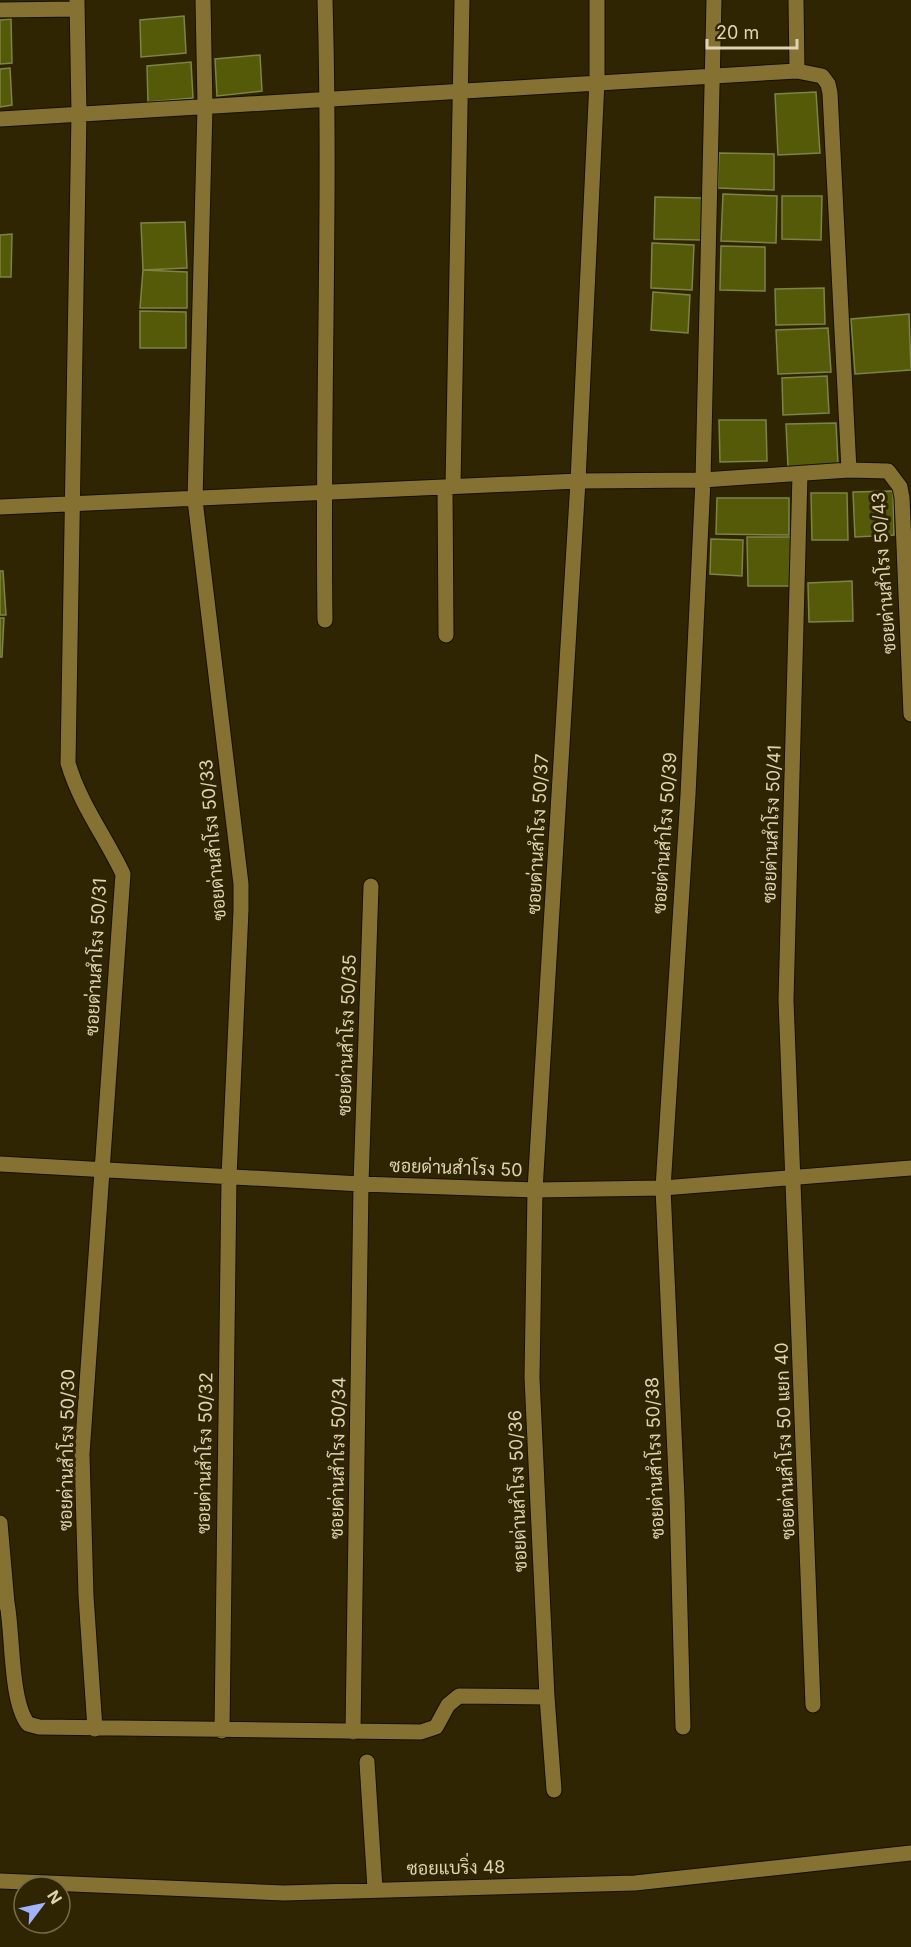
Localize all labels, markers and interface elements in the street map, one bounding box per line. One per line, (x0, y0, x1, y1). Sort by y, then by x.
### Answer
scale bar (707, 12, 797, 50)
text: 20 m (716, 22, 759, 43)
street label: ซอยด่านสำโรง 50/43 (865, 491, 900, 655)
street label: ซอยด่านสำโรง 50/41 (756, 745, 785, 903)
street label: ซอยด่านสำโรง 50/39 (646, 751, 681, 914)
street label: ซอยด่านสำโรง 50/37 (521, 753, 552, 915)
street label: ซอยด่านสำโรง 50/33 (193, 759, 230, 922)
street label: ซอยด่านสำโรง 50/31 (79, 877, 110, 1036)
street label: ซอยด่านสำโรง 50/35 (331, 954, 360, 1116)
street label: ซอยด่านสำโรง 50 (389, 1153, 523, 1180)
street label: ซอยด่านสำโรง 50 แยก 40 (769, 1342, 798, 1540)
street label: ซอยด่านสำโรง 50/30 (53, 1369, 78, 1531)
street label: ซอยด่านสำโรง 50/32 (191, 1372, 216, 1534)
street label: ซอยด่านสำโรง 50/34 (324, 1377, 349, 1539)
street label: ซอยด่านสำโรง 50/38 (639, 1377, 668, 1539)
street label: ซอยด่านสำโรง 50/36 (502, 1410, 531, 1572)
street label: ซอยแบริ่ง 48 (406, 1852, 506, 1879)
north arrow (12, 1875, 72, 1935)
text: N (43, 1887, 66, 1908)

